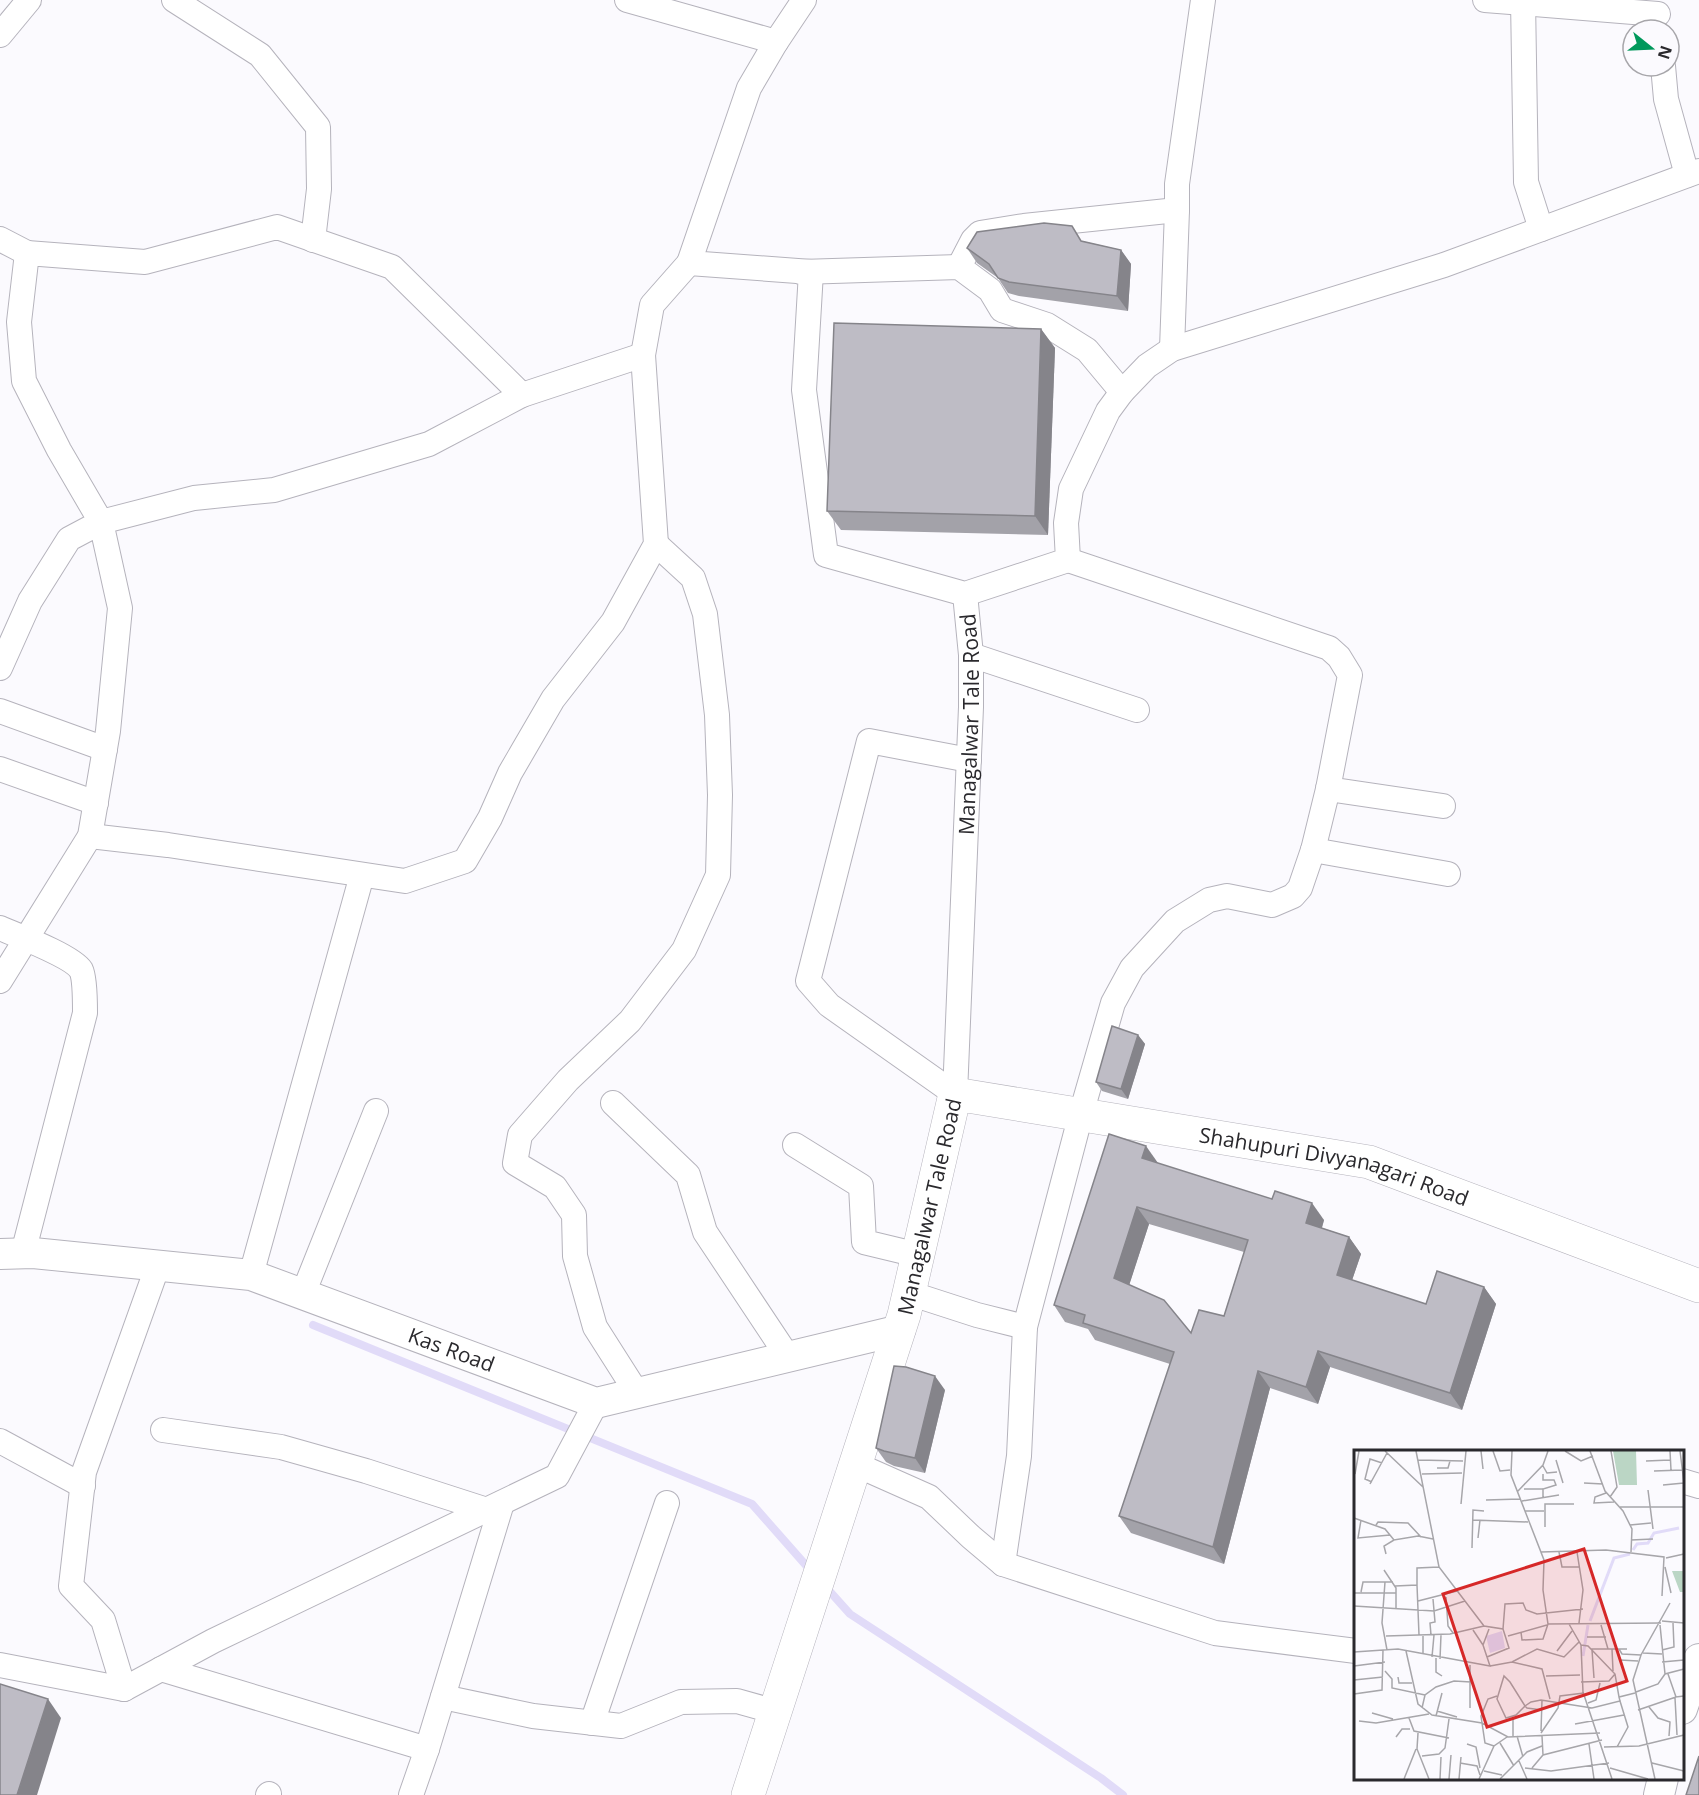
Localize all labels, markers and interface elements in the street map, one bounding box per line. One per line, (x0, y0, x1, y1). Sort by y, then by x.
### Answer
north arrow (1621, 18, 1681, 78)
text: N (1653, 43, 1678, 62)
street label: Managalwar Tale Road (952, 612, 985, 836)
street label: Managalwar Tale Road (890, 1096, 968, 1318)
street label: Shahupuri Divyanagari Road (1197, 1120, 1473, 1212)
street label: Kas Road (404, 1321, 499, 1378)
inset map (1354, 1450, 1684, 1780)

